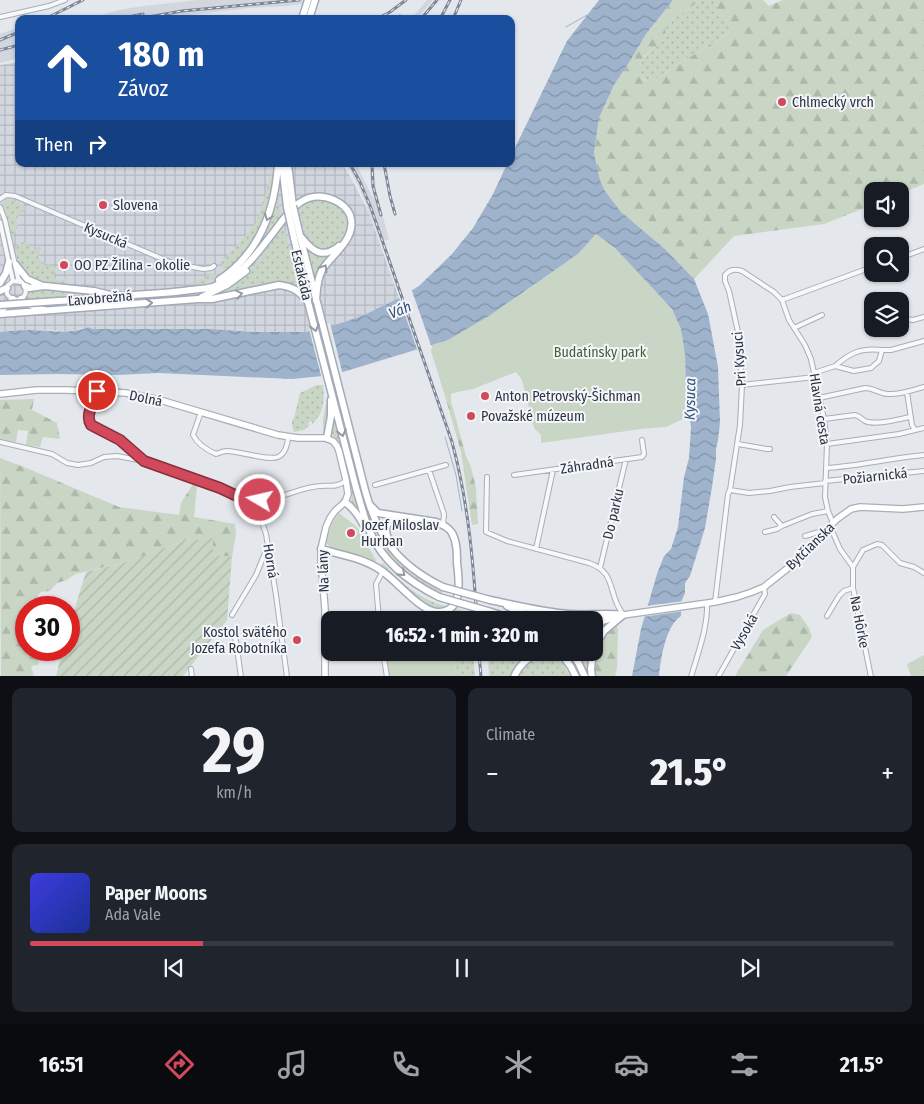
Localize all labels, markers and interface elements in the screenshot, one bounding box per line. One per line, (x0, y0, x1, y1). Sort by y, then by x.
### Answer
text: 180 m (118, 33, 204, 75)
icon: ahead (35, 35, 100, 100)
text: Závoz (118, 75, 168, 102)
place label: Chlmecký vrch (792, 94, 874, 111)
marker: Chlmecký vrch (776, 96, 788, 108)
icon: right (83, 130, 111, 158)
text: Then (35, 133, 73, 156)
map controls (864, 182, 909, 337)
button: sound (864, 182, 909, 227)
place label: Slovena (113, 197, 158, 214)
marker: Slovena (97, 199, 109, 211)
one-way arrow (264, 212, 274, 221)
street label: Kysucká (81, 219, 130, 252)
button: search (864, 237, 909, 282)
street label: Estakáda (287, 248, 316, 302)
place label: OO PZ Žilina - okolie (74, 256, 190, 274)
marker: OO PZ Žilina - okolie (58, 259, 70, 271)
one-way arrow (318, 265, 328, 274)
street label: Ľavobrežná (67, 287, 133, 310)
one-way arrow (235, 289, 244, 300)
button: layers (864, 292, 909, 337)
water label: Váh (386, 297, 414, 323)
one-way arrow (145, 298, 153, 309)
one-way arrow (309, 324, 320, 333)
street label: Pri Kysuci (729, 331, 750, 387)
park label: Budatínsky park (554, 344, 647, 361)
pin (76, 370, 118, 412)
street label: Hlavná cesta (805, 372, 834, 446)
icon: arrive (83, 377, 111, 405)
water label: Kysuca (681, 377, 699, 420)
street label: Dolná (128, 387, 164, 410)
place label: Anton Petrovský-Šichman (495, 387, 641, 405)
marker: Anton Petrovský-Šichman (479, 390, 491, 402)
place label: Považské múzeum (481, 408, 585, 425)
marker: Považské múzeum (465, 410, 477, 422)
one-way arrow (336, 429, 347, 438)
street label: Záhradná (559, 453, 615, 478)
street label: Požiarnická (842, 465, 908, 488)
position arrow (233, 473, 285, 525)
street label: Do parku (599, 487, 628, 541)
place label: Jozef Miloslav Hurban (361, 517, 440, 550)
street label: Bytčianska (782, 519, 838, 574)
marker: Jozef Miloslav Hurban (345, 527, 357, 539)
street label: Horná (259, 542, 282, 580)
street label: Na lány (314, 549, 333, 593)
one-way arrow (396, 567, 405, 576)
street label: Na Hôrke (846, 595, 873, 650)
speed limit sign: 30 (15, 596, 80, 661)
street label: Vysoká (727, 611, 762, 654)
place label: Kostol svätého Jozefa Robotníka (191, 624, 287, 657)
text: 16:52 · 1 min · 320 m (385, 624, 539, 647)
marker: Kostol svätého Jozefa Robotníka (291, 634, 303, 646)
text: 29 (202, 711, 266, 789)
text: Climate (486, 725, 535, 744)
text: 21.5° (650, 749, 730, 795)
text: − (486, 757, 499, 790)
text: + (881, 757, 894, 790)
text: km/h (216, 783, 252, 802)
text: Paper Moons (105, 882, 207, 905)
text: Ada Vale (105, 905, 161, 924)
icon: previous (160, 954, 188, 982)
icon: pause (448, 954, 476, 982)
icon: next (736, 954, 764, 982)
icon: directions (162, 1047, 197, 1082)
icon: music (275, 1047, 310, 1082)
icon: phone (388, 1047, 423, 1082)
icon: climate (501, 1047, 536, 1082)
icon: car (614, 1047, 649, 1082)
icon: filters (727, 1047, 762, 1082)
text: 16:51 (39, 1051, 84, 1078)
text: 21.5° (840, 1051, 885, 1078)

